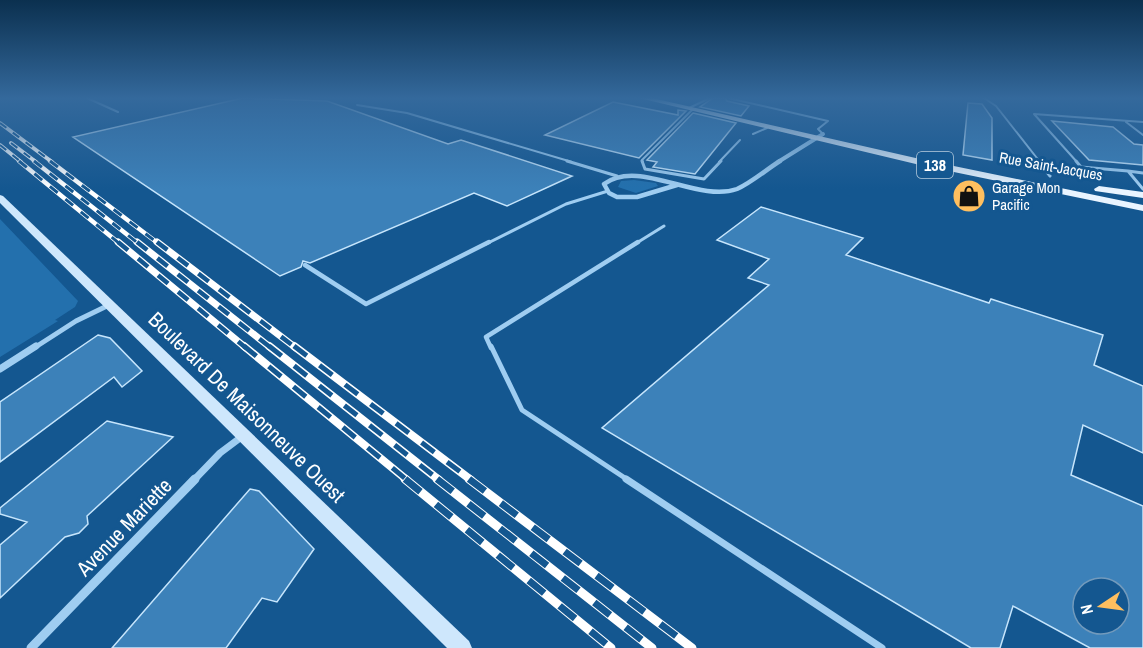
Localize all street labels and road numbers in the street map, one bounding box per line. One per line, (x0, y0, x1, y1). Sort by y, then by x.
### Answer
street label: Rue Saint-Jacques (998, 147, 1104, 185)
road number: 138 (917, 152, 953, 178)
street label: Boulevard De Maisonneuve Ouest (142, 305, 352, 509)
street label: Avenue Mariette (69, 472, 178, 583)

